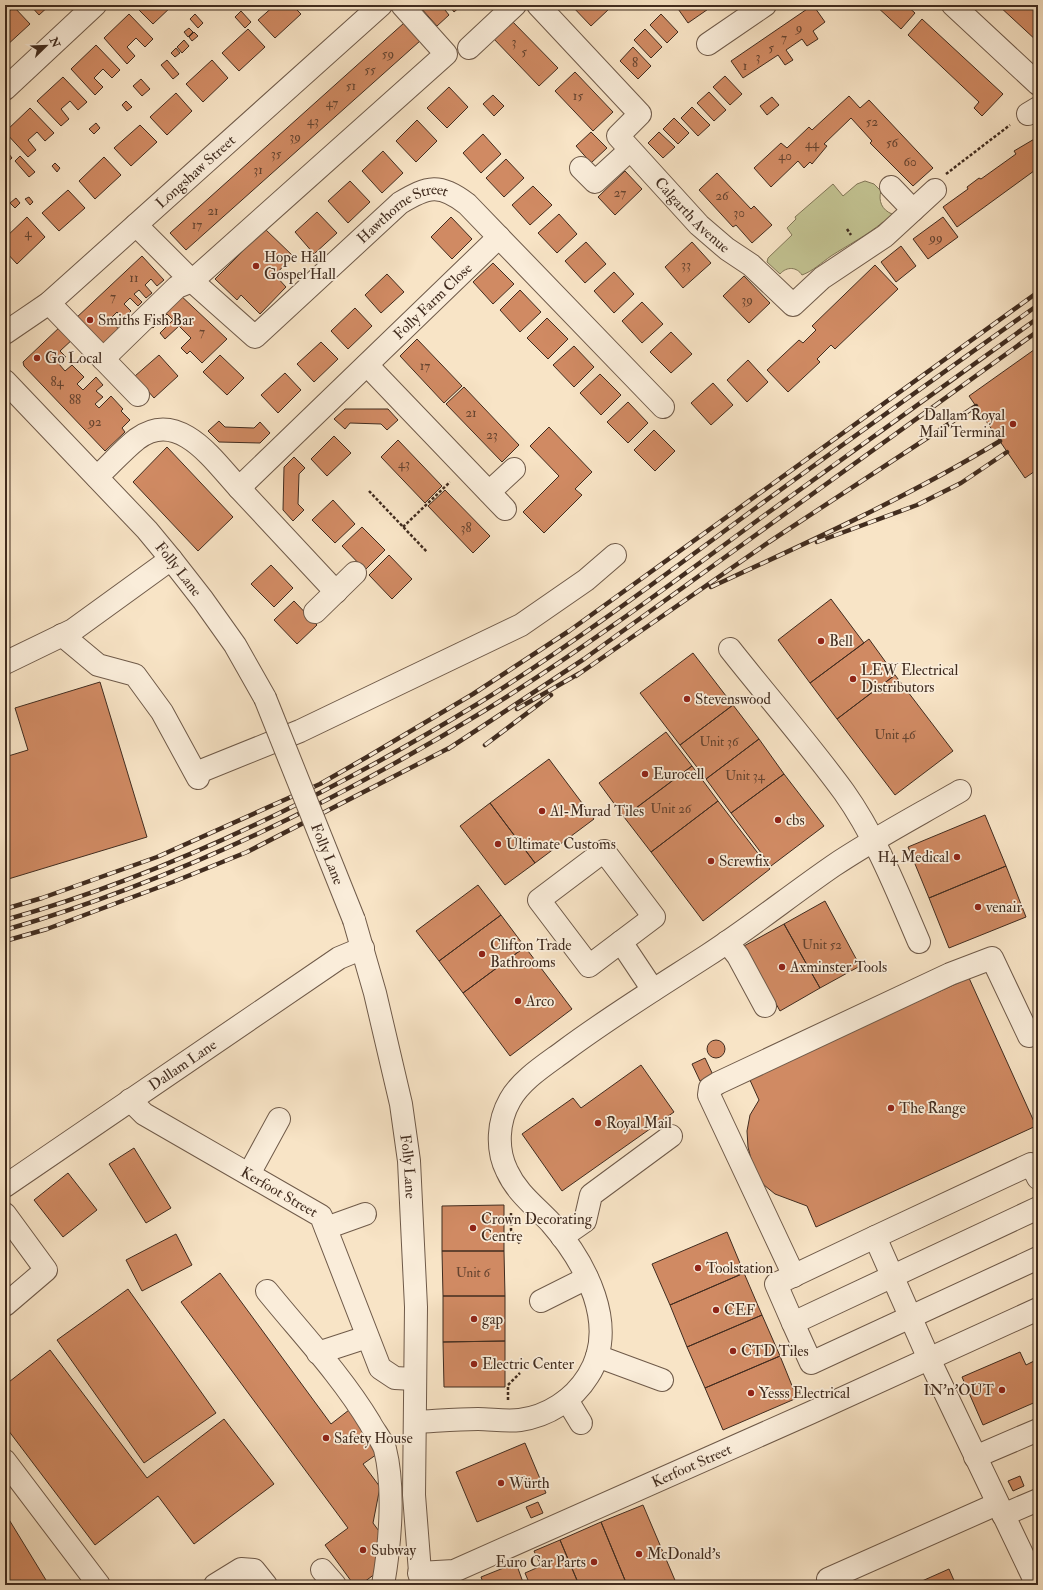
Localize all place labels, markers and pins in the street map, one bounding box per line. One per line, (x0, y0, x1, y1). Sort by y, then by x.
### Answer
place label: Hope Hall Gospel Hall (264, 248, 336, 285)
marker: Hope Hall Gospel Hall (251, 261, 261, 271)
place label: Smiths Fish Bar (98, 311, 194, 330)
marker: Smiths Fish Bar (85, 315, 95, 325)
place label: Go Local (45, 349, 102, 368)
marker: Go Local (32, 353, 42, 363)
place label: Dallam Royal Mail Terminal (919, 406, 1005, 442)
marker: Dallam Royal Mail Terminal (1008, 419, 1018, 429)
place label: Bell (829, 632, 853, 651)
marker: Bell (816, 636, 826, 646)
place label: LEW Electrical Distributors (861, 661, 959, 697)
marker: LEW Electrical Distributors (848, 674, 858, 684)
place label: Stevenswood (695, 690, 772, 709)
marker: Stevenswood (682, 694, 692, 704)
place label: Eurocell (653, 765, 704, 784)
marker: Eurocell (640, 769, 650, 779)
place label: Al-Murad Tiles (549, 802, 644, 821)
marker: Al-Murad Tiles (537, 806, 547, 816)
place label: cbs (786, 811, 805, 830)
marker: cbs (773, 815, 783, 825)
place label: Ultimate Customs (506, 835, 616, 854)
marker: Ultimate Customs (493, 839, 503, 849)
place label: H4 Medical (878, 848, 949, 867)
place label: Screwfix (719, 852, 770, 871)
marker: H4 Medical (952, 852, 962, 862)
marker: Screwfix (706, 856, 716, 866)
place label: venair (985, 898, 1022, 917)
marker: venair (973, 902, 983, 912)
place label: Clifton Trade Bathrooms (490, 936, 572, 972)
marker: Clifton Trade Bathrooms (477, 949, 487, 959)
place label: Axminster Tools (789, 958, 887, 977)
marker: Axminster Tools (777, 962, 787, 972)
place label: Arco (525, 992, 554, 1011)
marker: Arco (513, 996, 523, 1006)
place label: The Range (899, 1099, 966, 1118)
marker: The Range (886, 1103, 896, 1113)
place label: Royal Mail (606, 1114, 672, 1133)
marker: Royal Mail (593, 1118, 603, 1128)
place label: Crown Decorating Centre (481, 1210, 593, 1246)
marker: Crown Decorating Centre (468, 1223, 478, 1233)
place label: Toolstation (706, 1259, 774, 1278)
marker: Toolstation (693, 1263, 703, 1273)
place label: CEF (724, 1301, 756, 1320)
marker: CEF (711, 1305, 721, 1315)
place label: gap (482, 1310, 504, 1330)
marker: gap (469, 1314, 479, 1324)
place label: CTD Tiles (741, 1342, 809, 1361)
marker: CTD Tiles (728, 1346, 738, 1356)
place label: Electric Center (482, 1355, 575, 1374)
marker: Electric Center (469, 1359, 479, 1369)
place label: IN'n'OUT (924, 1381, 994, 1400)
place label: Yesss Electrical (759, 1384, 850, 1403)
marker: IN'n'OUT (997, 1385, 1007, 1395)
marker: Yesss Electrical (746, 1388, 756, 1398)
place label: Safety House (334, 1429, 413, 1448)
marker: Safety House (321, 1433, 331, 1443)
place label: Würth (508, 1474, 550, 1493)
marker: Würth (496, 1478, 506, 1488)
place label: Subway (371, 1541, 416, 1560)
marker: Subway (358, 1545, 368, 1555)
place label: McDonald's (647, 1545, 720, 1564)
marker: McDonald's (634, 1549, 644, 1559)
place label: Euro Car Parts (496, 1553, 586, 1572)
marker: Euro Car Parts (589, 1557, 599, 1567)

